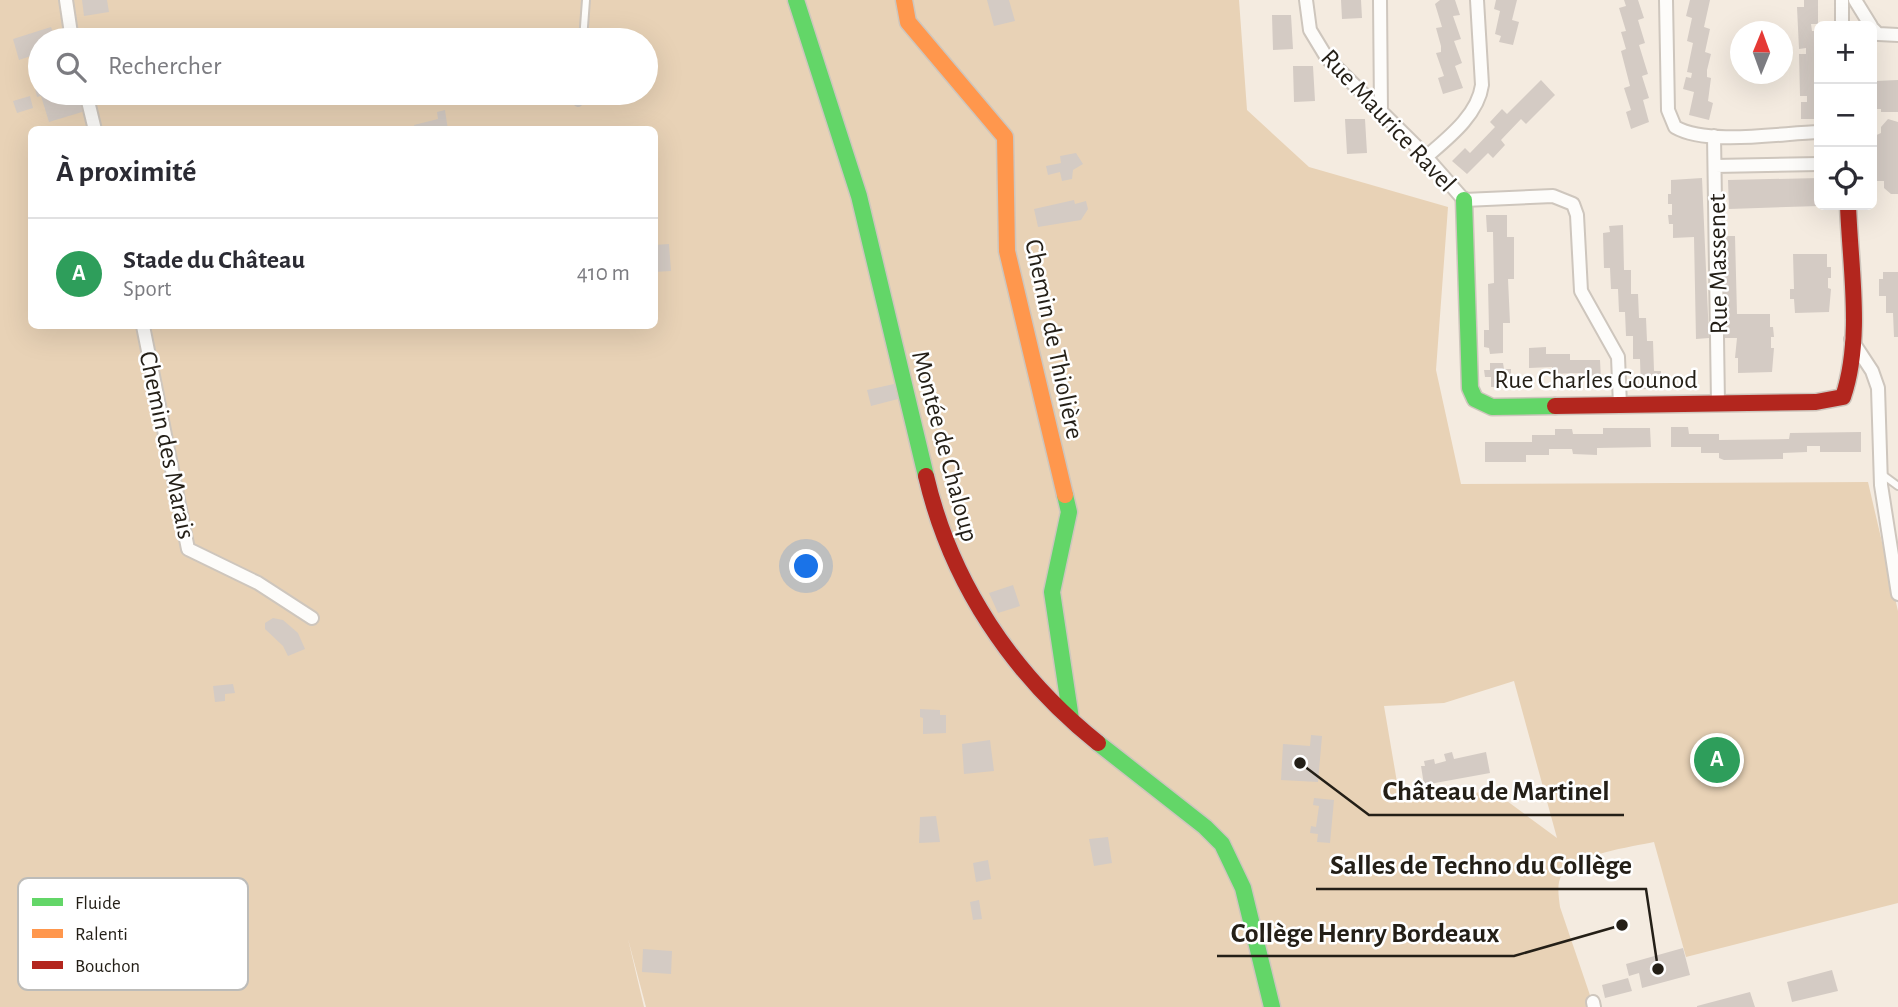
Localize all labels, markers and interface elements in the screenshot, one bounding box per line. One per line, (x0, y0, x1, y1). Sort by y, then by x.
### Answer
north arrow (1730, 21, 1793, 84)
map controls (1814, 21, 1877, 210)
button: + (1814, 21, 1877, 84)
search box (28, 28, 658, 105)
street label: Rue Maurice Ravel (1316, 44, 1461, 197)
icon: search (52, 48, 90, 86)
text: Rechercher (108, 53, 221, 79)
button: − (1814, 84, 1877, 147)
button: locate (1814, 147, 1877, 210)
text: À proximité (56, 157, 196, 187)
street label: Rue Massenet (1704, 193, 1732, 335)
street label: Chemin de Thiolière (1020, 237, 1088, 442)
text: Stade du Château (123, 247, 305, 273)
text: A (72, 262, 86, 285)
text: 410 m (577, 262, 630, 285)
text: Sport (123, 278, 171, 301)
street label: Montée de Chaloup (907, 348, 983, 545)
street label: Chemin des Marais (134, 349, 200, 541)
street label: Rue Charles Gounod (1494, 367, 1698, 393)
your location (789, 549, 823, 583)
pin: A (1694, 734, 1740, 786)
callout: Château de Martinel (1369, 766, 1624, 815)
text: Château de Martinel (1382, 778, 1610, 806)
callout: Salles de Techno du Collège (1316, 840, 1646, 889)
text: Salles de Techno du Collège (1330, 852, 1632, 880)
legend (18, 878, 248, 990)
text: Fluide (75, 894, 121, 913)
callout: Collège Henry Bordeaux (1217, 907, 1514, 956)
text: Collège Henry Bordeaux (1231, 920, 1499, 948)
text: Ralenti (75, 925, 128, 944)
text: Bouchon (75, 957, 140, 976)

